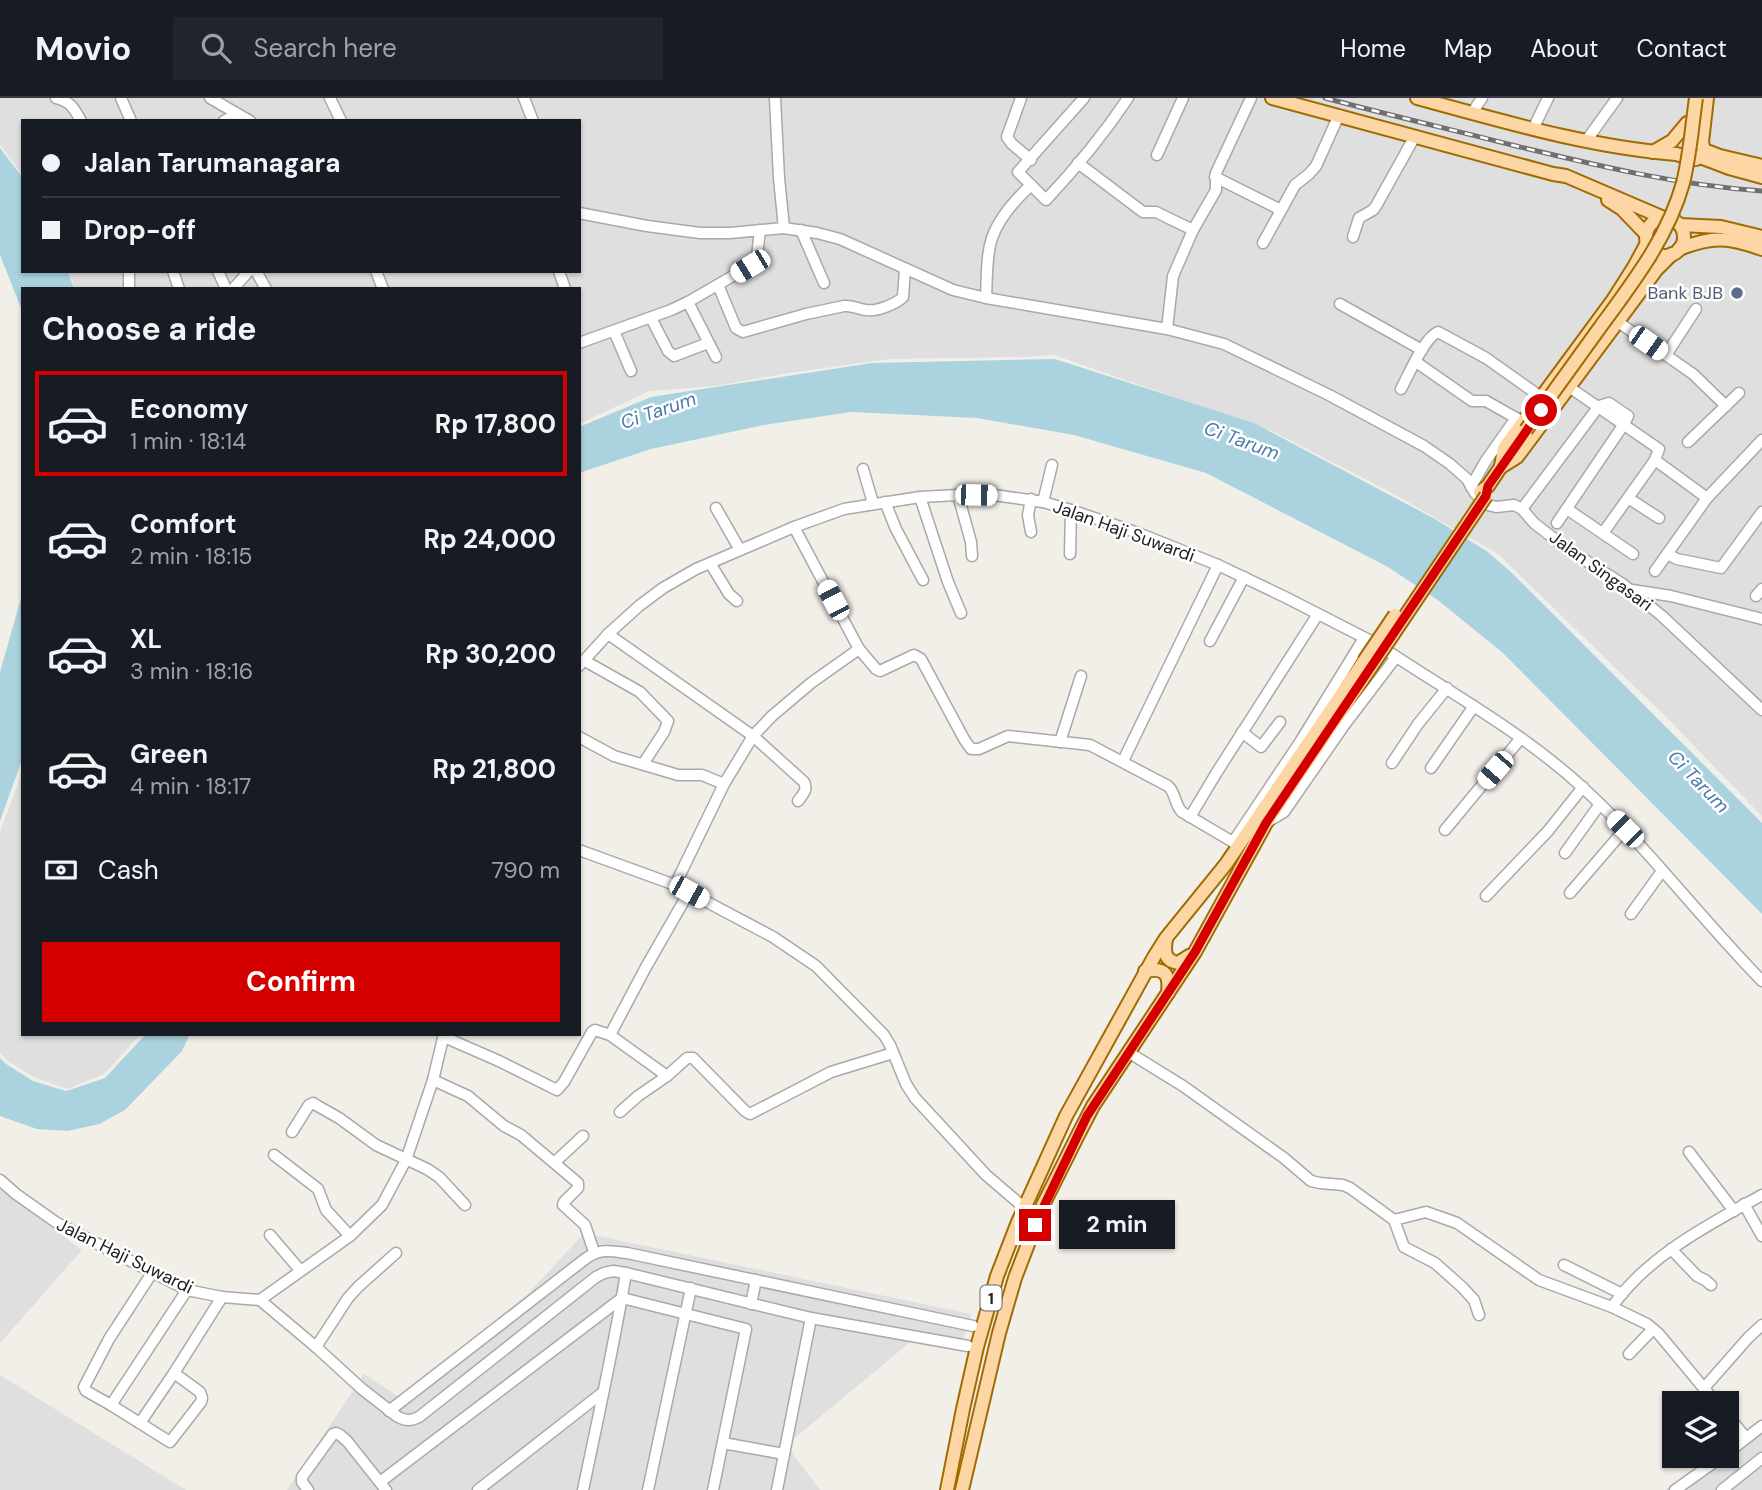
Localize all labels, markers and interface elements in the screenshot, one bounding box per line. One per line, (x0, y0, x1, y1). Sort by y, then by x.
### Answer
search box (173, 17, 663, 80)
text: Movio (35, 27, 131, 70)
icon: search (197, 29, 235, 67)
text: Search here (253, 31, 397, 65)
text: Home (1340, 33, 1406, 64)
text: Map (1444, 33, 1492, 64)
text: About (1530, 33, 1599, 64)
text: Contact (1637, 33, 1727, 64)
text: Jalan Tarumanagara (84, 146, 340, 180)
text: Drop-off (84, 213, 196, 247)
car (727, 246, 774, 286)
place label: Bank BJB (1647, 281, 1723, 305)
marker: Bank BJB (1729, 285, 1745, 301)
text: Choose a ride (42, 308, 257, 350)
car (1625, 322, 1672, 364)
water label: Ci Tarum (617, 386, 699, 435)
icon: car (46, 392, 109, 455)
text: Economy (130, 392, 248, 426)
route start (1525, 394, 1557, 426)
text: Rp 17,800 (435, 407, 556, 441)
water label: Ci Tarum (1201, 415, 1283, 466)
text: 1 min · 18:14 (130, 426, 246, 456)
car (955, 484, 998, 506)
street label: Jalan Haji Suwardi (1050, 494, 1198, 568)
icon: car (46, 507, 109, 570)
text: Comfort (130, 507, 236, 541)
text: Rp 24,000 (423, 522, 556, 556)
street label: Jalan Singasari (1544, 525, 1658, 617)
text: 2 min · 18:15 (130, 541, 252, 571)
car (814, 577, 853, 623)
icon: car (46, 622, 109, 685)
text: XL (130, 622, 162, 656)
text: Rp 30,200 (425, 637, 556, 671)
text: 3 min · 18:16 (130, 656, 253, 686)
icon: car (46, 737, 109, 800)
text: Green (130, 737, 208, 771)
water label: Ci Tarum (1662, 745, 1735, 818)
car (1474, 747, 1517, 793)
text: Rp 21,800 (433, 752, 556, 786)
text: 4 min · 18:17 (130, 771, 251, 801)
car (1603, 807, 1648, 851)
icon: cash (42, 851, 80, 889)
text: Cash (98, 853, 159, 887)
text: 790 m (492, 855, 560, 885)
car (666, 873, 713, 911)
button: Confirm (42, 942, 560, 1022)
callout: 2 min (1060, 1200, 1175, 1250)
route end (1019, 1209, 1051, 1241)
text: 2 min (1087, 1209, 1147, 1239)
street label: Jalan Haji Suwardi (53, 1213, 197, 1299)
road number: 1 (981, 1286, 1002, 1310)
map controls (1662, 1391, 1739, 1468)
button: layers (1662, 1391, 1739, 1468)

